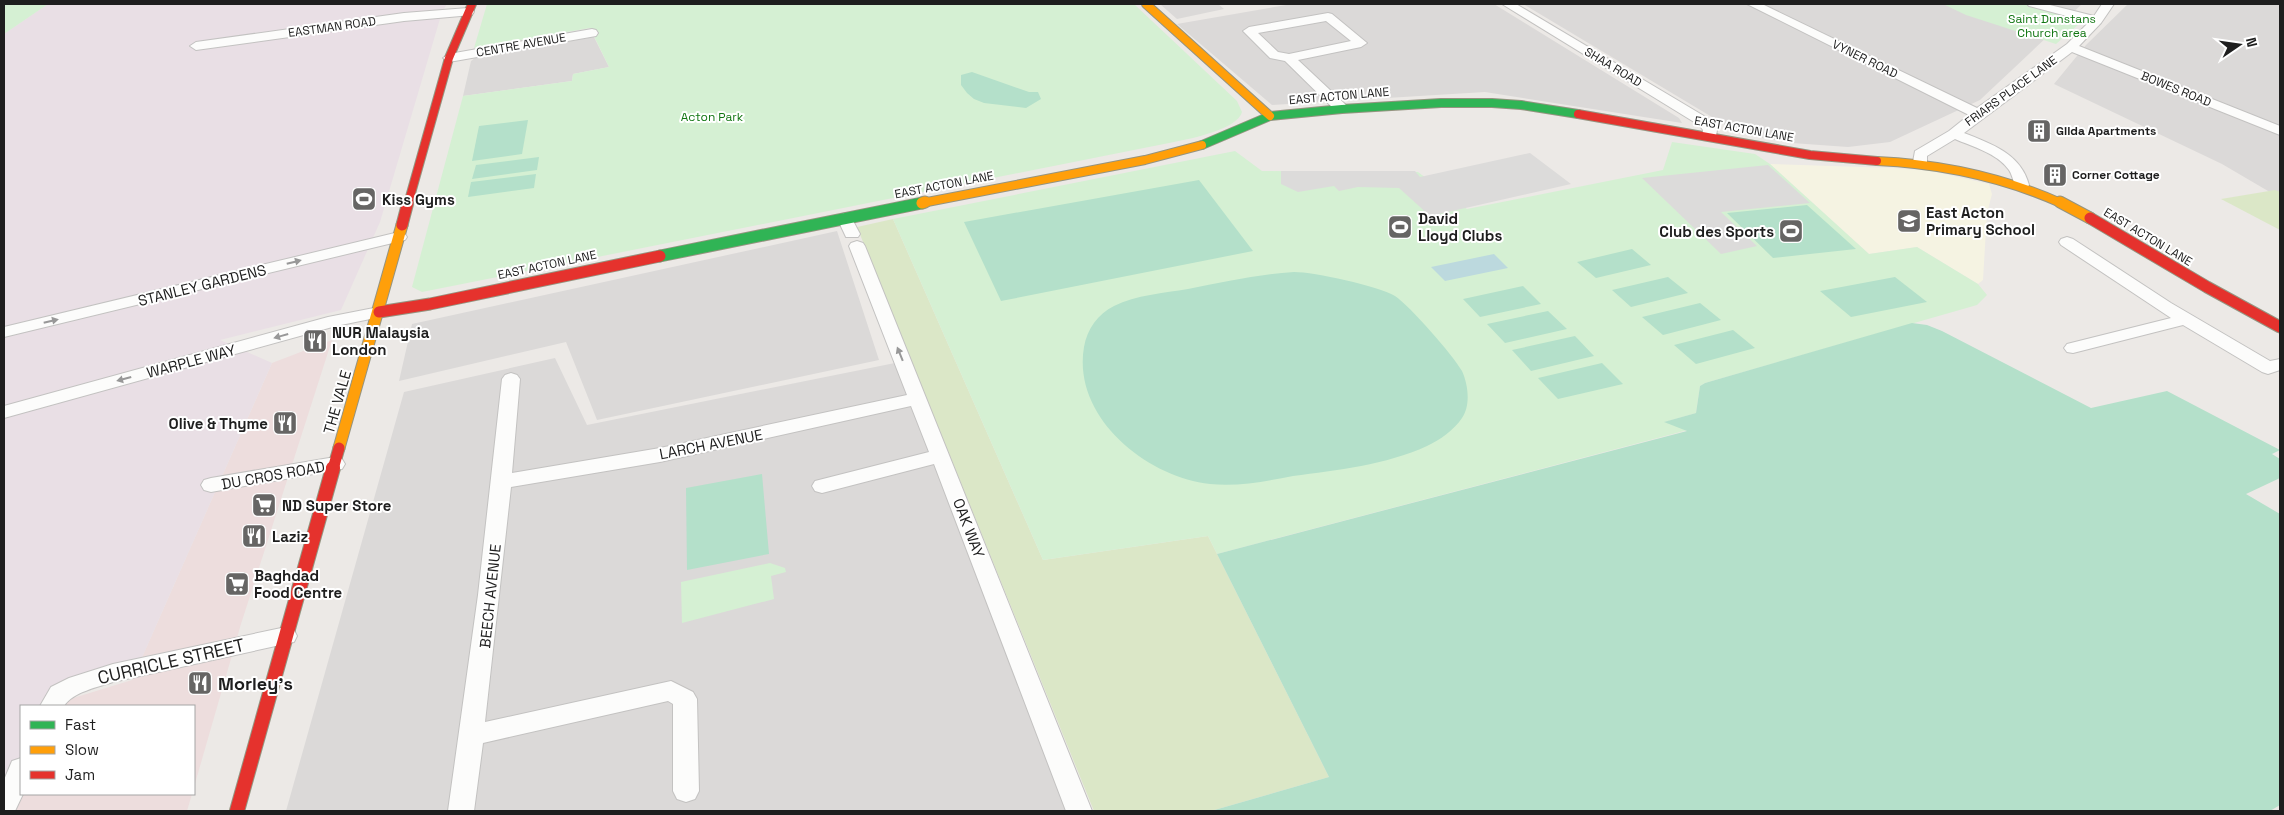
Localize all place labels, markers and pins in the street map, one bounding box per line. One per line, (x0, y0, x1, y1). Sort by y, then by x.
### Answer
building icon: Gilda Apartments (2026, 118, 2052, 144)
place label: Gilda Apartments (2056, 123, 2156, 139)
building icon: Corner Cottage (2042, 162, 2068, 188)
place label: Corner Cottage (2072, 167, 2160, 183)
sports icon: Kiss Gyms (351, 186, 377, 212)
place label: Kiss Gyms (382, 190, 455, 209)
place label: East Acton Primary School (1926, 203, 2035, 239)
school or university icon: East Acton Primary School (1896, 208, 1922, 234)
place label: David Lloyd Clubs (1418, 209, 1502, 245)
sports icon: David Lloyd Clubs (1387, 214, 1413, 240)
sports icon: Club des Sports (1778, 218, 1804, 244)
place label: Club des Sports (1659, 222, 1774, 241)
place label: NUR Malaysia London (332, 323, 430, 359)
restaurant icon: NUR Malaysia London (302, 328, 328, 354)
restaurant icon: Olive & Thyme (272, 410, 298, 436)
place label: Olive & Thyme (169, 414, 268, 433)
supermarket icon: ND Super Store (251, 492, 277, 518)
place label: ND Super Store (282, 496, 392, 515)
restaurant icon: Laziz (241, 523, 267, 549)
place label: Laziz (272, 527, 309, 546)
place label: Baghdad Food Centre (254, 566, 343, 602)
supermarket icon: Baghdad Food Centre (224, 571, 250, 597)
restaurant icon: Morley's (187, 670, 213, 696)
place label: Morley's (218, 672, 293, 695)

